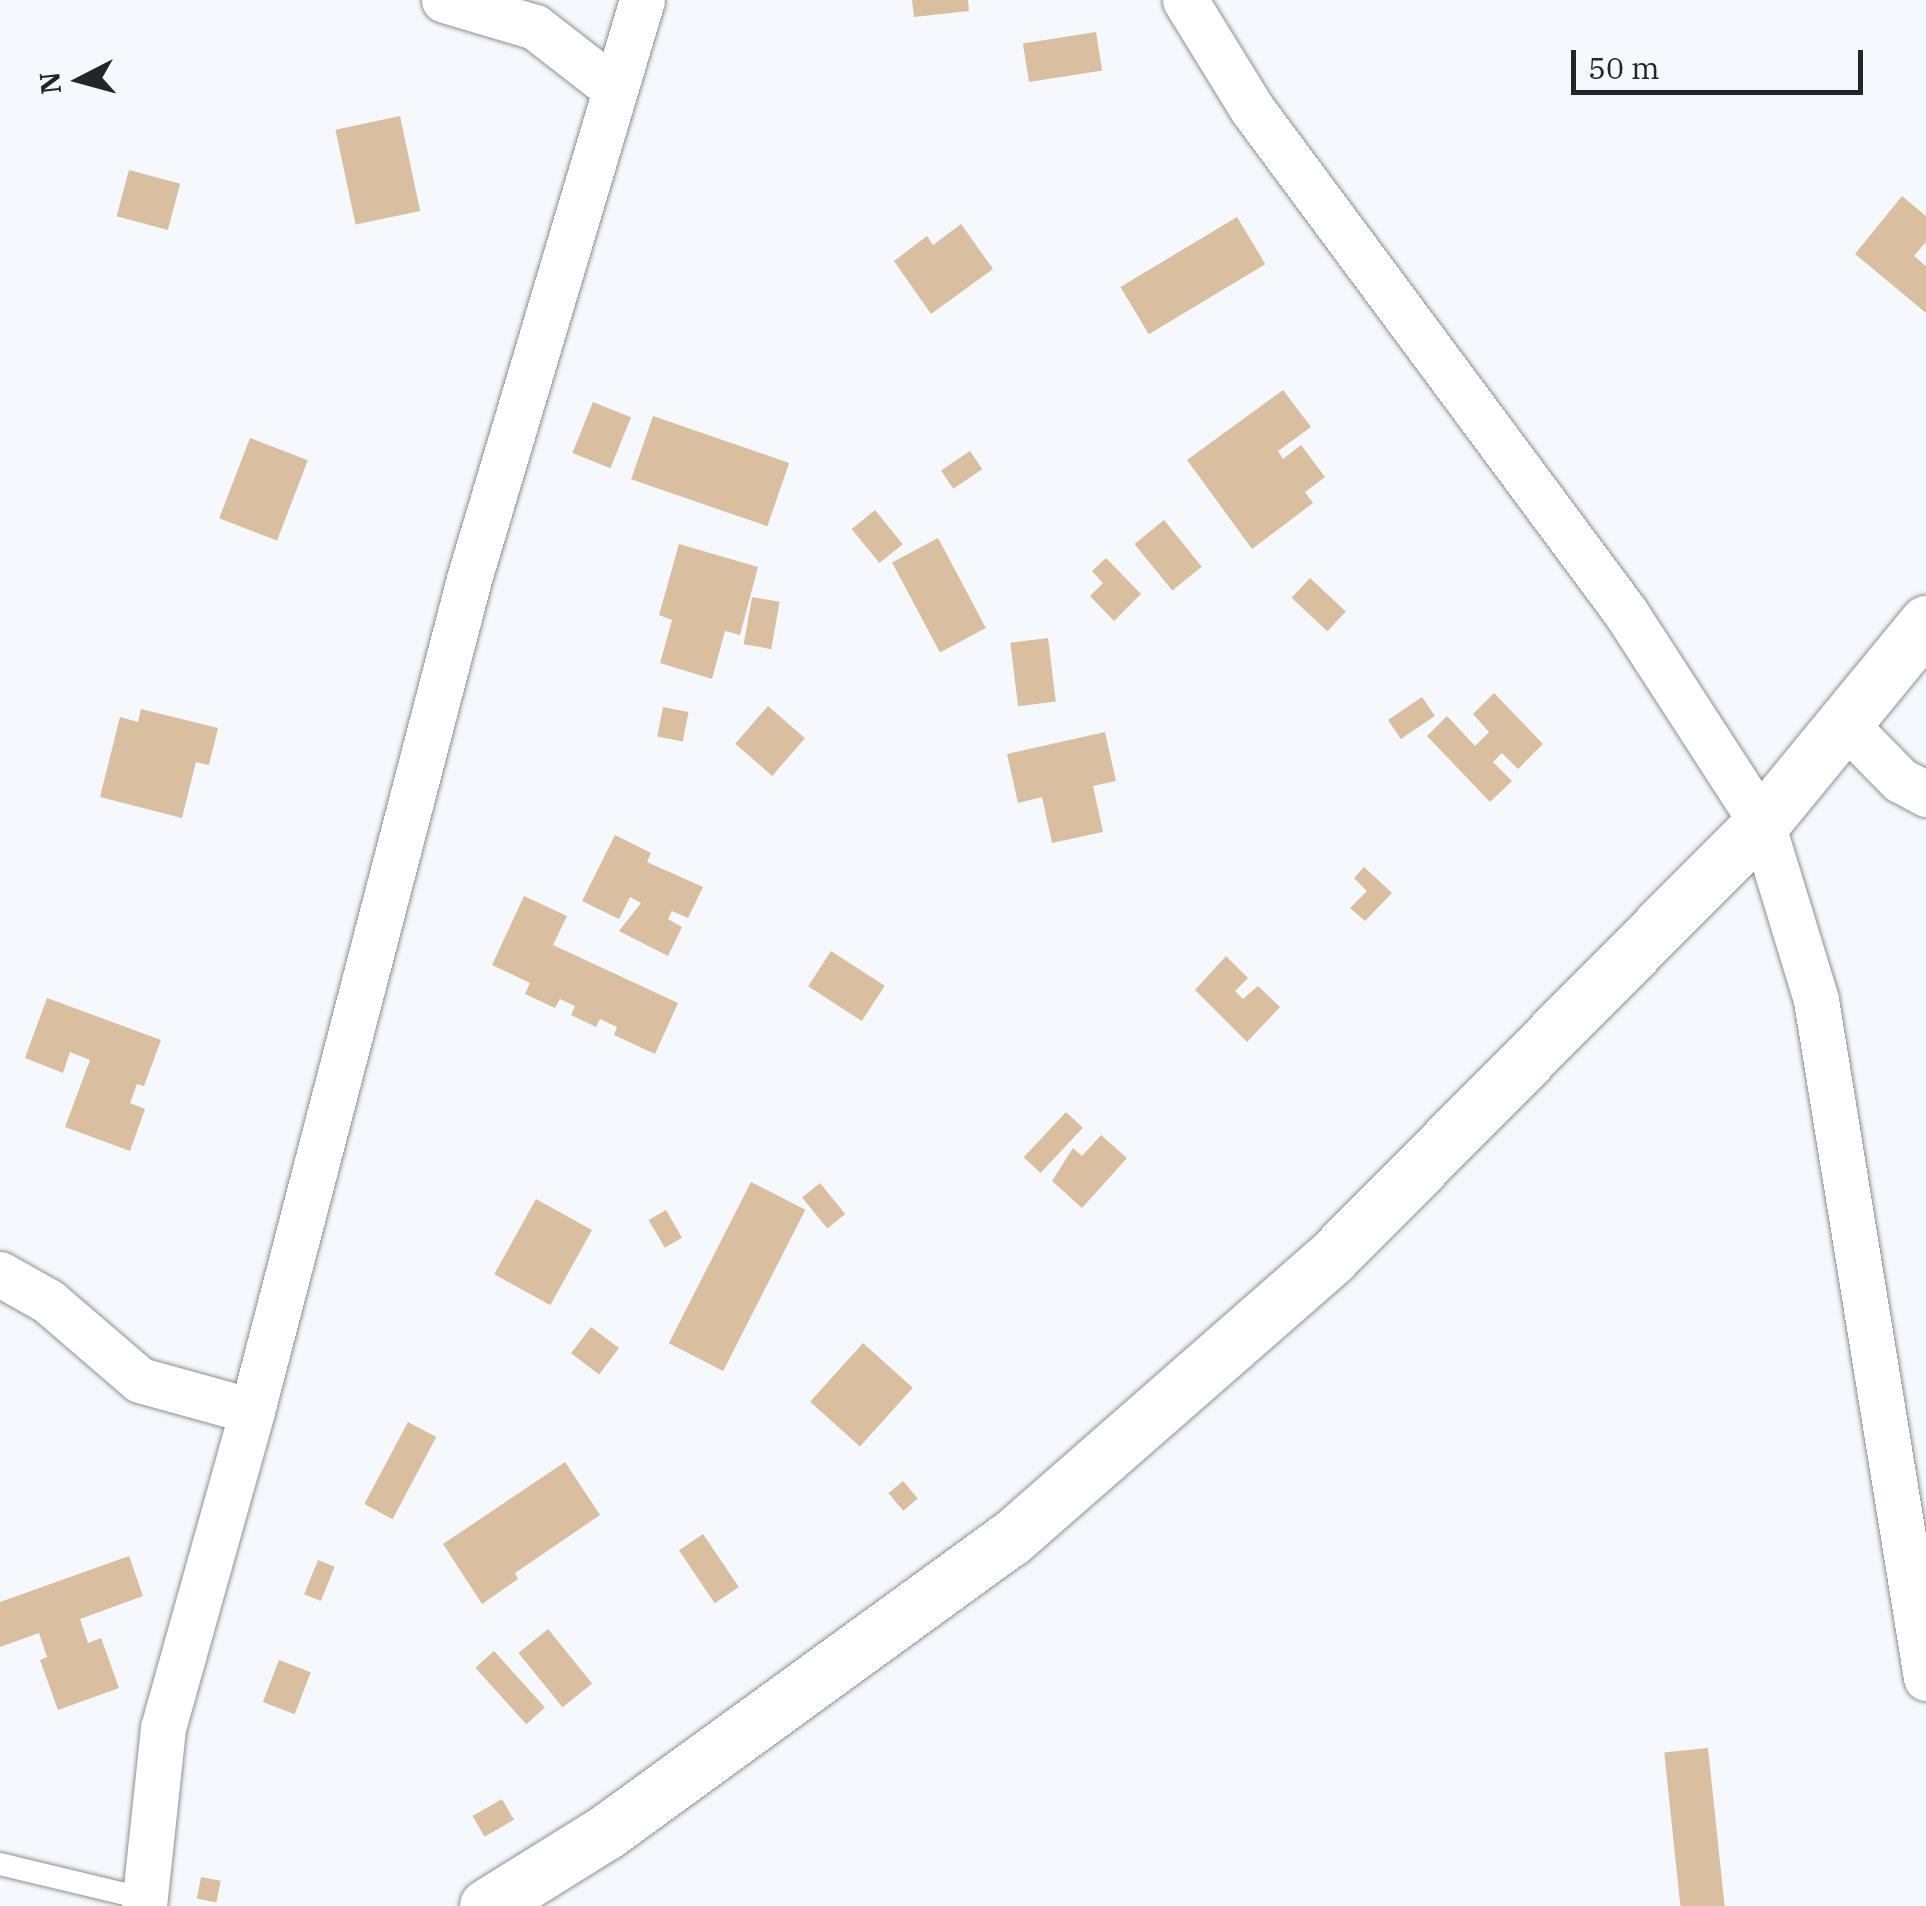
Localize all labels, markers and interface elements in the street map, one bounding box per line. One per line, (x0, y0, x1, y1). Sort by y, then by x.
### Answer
north arrow (30, 30, 130, 130)
scale bar (1576, 30, 1868, 92)
text: 50 m (1588, 48, 1660, 87)
text: N (30, 70, 69, 96)

